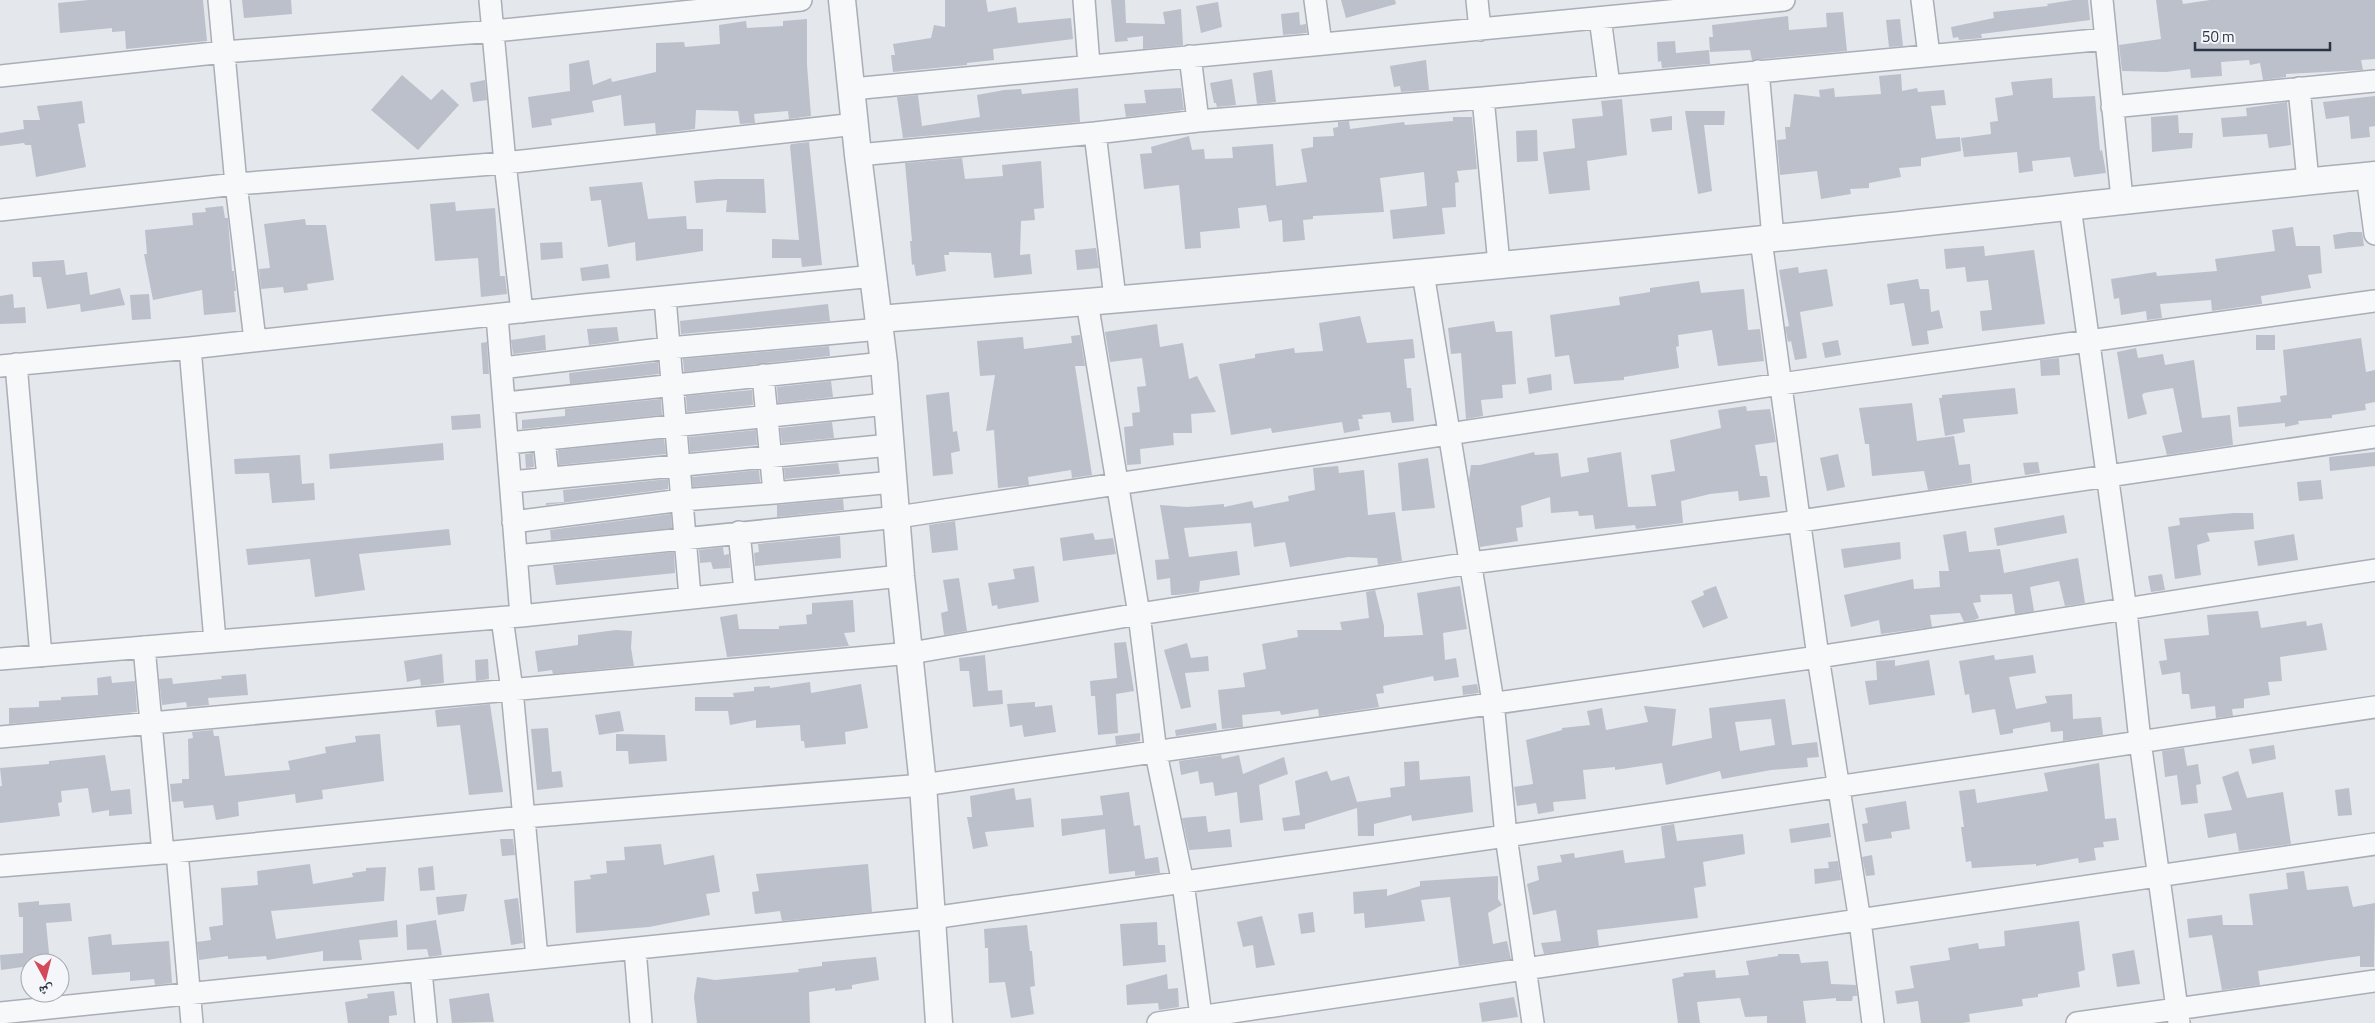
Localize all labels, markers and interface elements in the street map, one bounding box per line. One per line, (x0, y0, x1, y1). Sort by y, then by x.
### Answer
scale bar (2195, 20, 2330, 52)
text: 50 m (2202, 25, 2235, 48)
north arrow (20, 953, 70, 1003)
text: ش (38, 980, 55, 1003)

